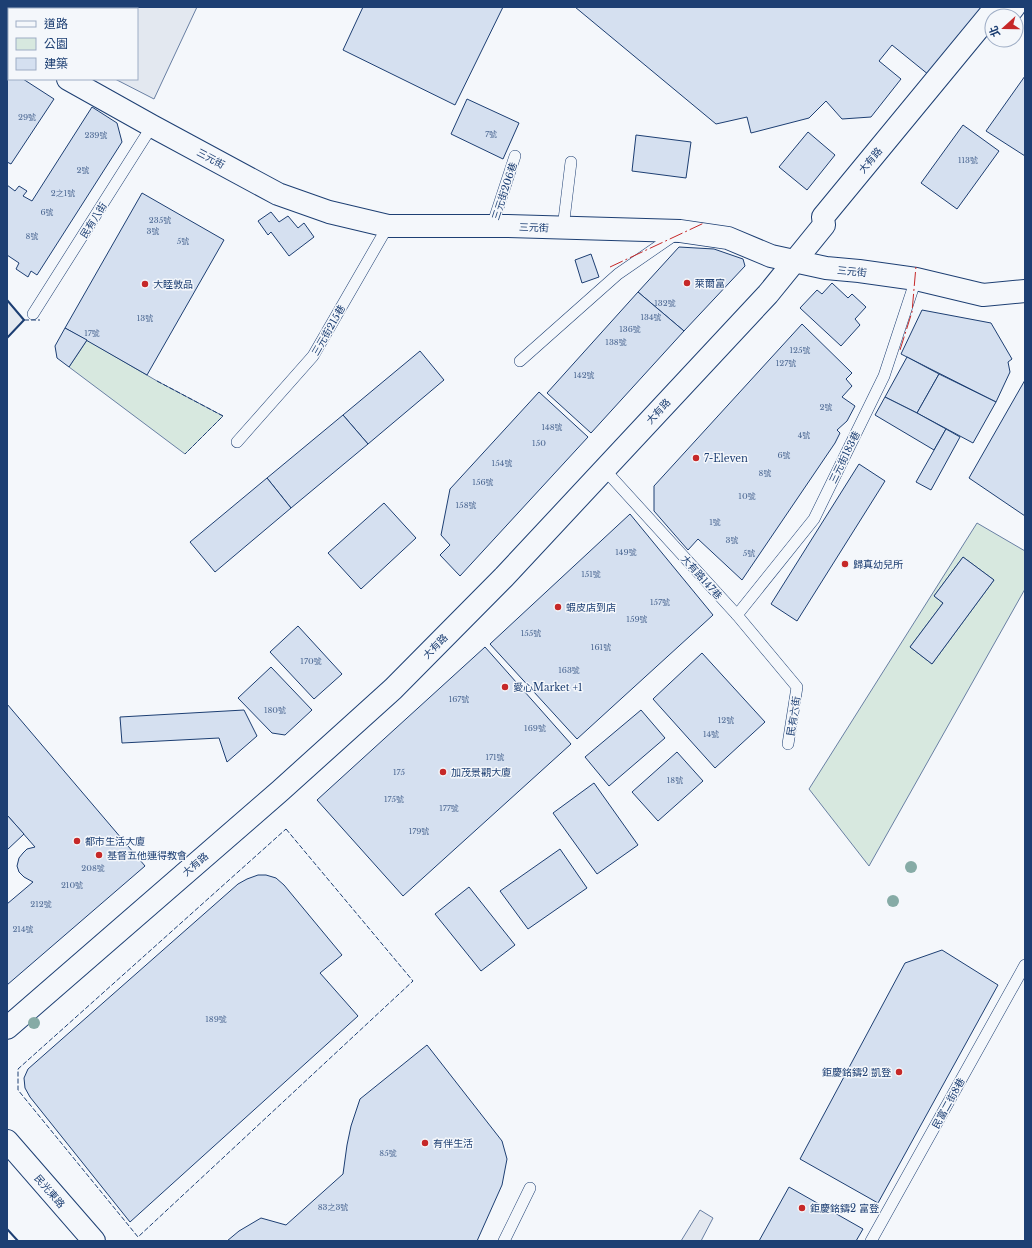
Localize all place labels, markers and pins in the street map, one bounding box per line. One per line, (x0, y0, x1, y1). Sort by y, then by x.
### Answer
place label: 萊爾富 (695, 277, 725, 290)
place label: 大睦敦品 (153, 278, 193, 291)
marker: 萊爾富 (682, 278, 692, 288)
marker: 大睦敦品 (140, 279, 150, 289)
place label: 7-Eleven (704, 452, 748, 465)
marker: 7-Eleven (691, 453, 701, 463)
place label: 歸真幼兒所 (853, 558, 903, 571)
marker: 歸真幼兒所 (840, 559, 850, 569)
place label: 蝦皮店到店 (566, 601, 616, 614)
marker: 蝦皮店到店 (553, 602, 563, 612)
place label: 愛心Market +1 (513, 681, 582, 694)
marker: 愛心Market +1 (500, 682, 510, 692)
place label: 加茂景觀大廈 (451, 766, 511, 779)
marker: 加茂景觀大廈 (438, 767, 448, 777)
place label: 都市生活大廈 (85, 835, 145, 848)
marker: 都市生活大廈 (72, 836, 82, 846)
place label: 基督五他連得教會 (107, 849, 187, 862)
marker: 基督五他連得教會 (94, 850, 104, 860)
place label: 鉅慶銘鑄2 凱登 (822, 1066, 891, 1079)
marker: 鉅慶銘鑄2 凱登 (894, 1067, 904, 1077)
place label: 有伴生活 (433, 1137, 473, 1150)
marker: 有伴生活 (420, 1138, 430, 1148)
place label: 鉅慶銘鑄2 富登 (810, 1202, 879, 1215)
marker: 鉅慶銘鑄2 富登 (797, 1203, 807, 1213)

